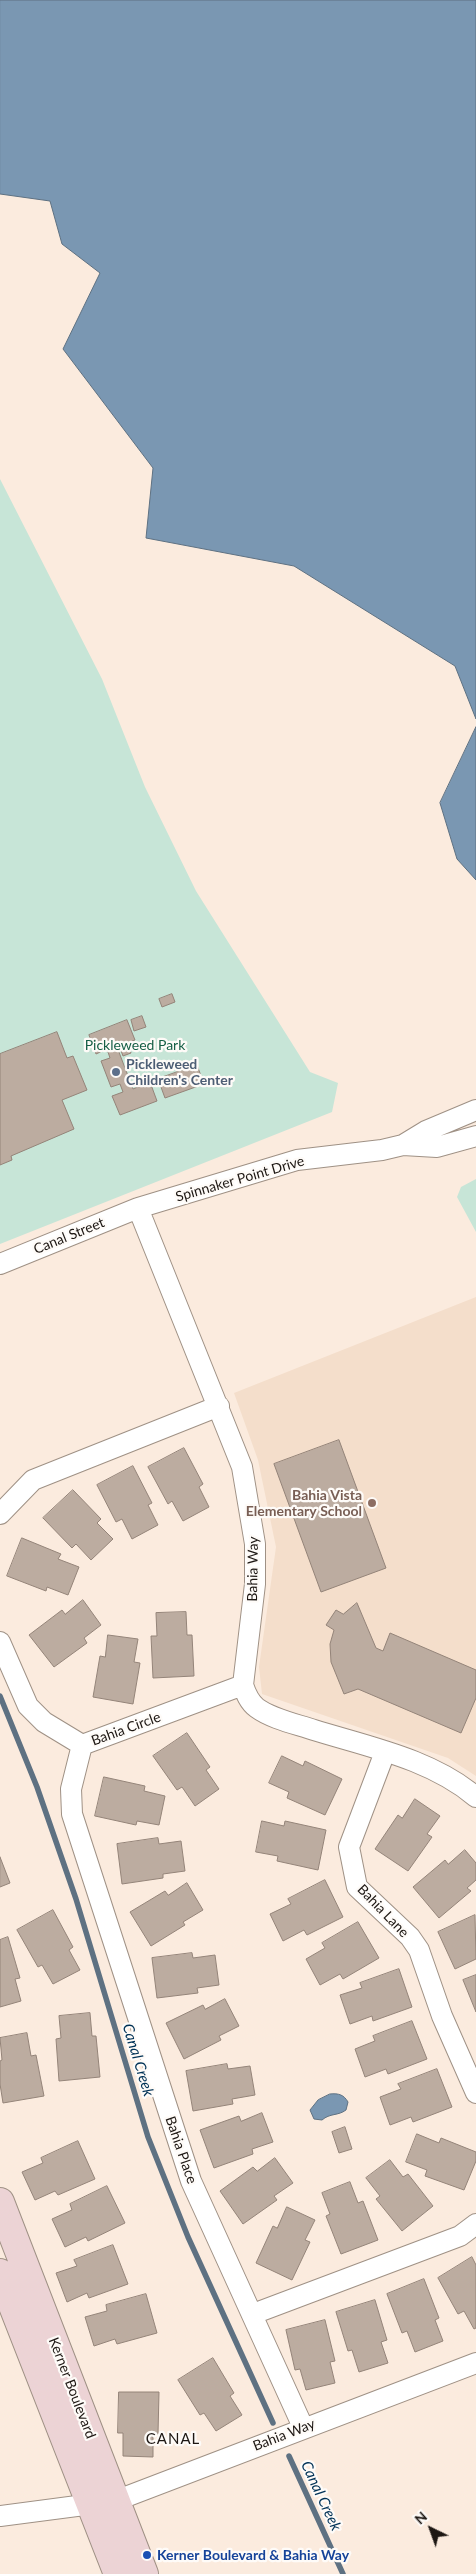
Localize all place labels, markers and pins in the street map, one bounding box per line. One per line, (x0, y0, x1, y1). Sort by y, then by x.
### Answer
place label: Pickleweed Children's Center (126, 1056, 233, 1088)
marker: Pickleweed Children's Center (110, 1066, 122, 1078)
place label: Bahia Vista Elementary School (246, 1487, 362, 1520)
marker: Bahia Vista Elementary School (366, 1497, 378, 1509)
place label: Kerner Boulevard & Bahia Way (157, 2547, 349, 2563)
marker: Kerner Boulevard & Bahia Way (141, 2549, 153, 2561)

